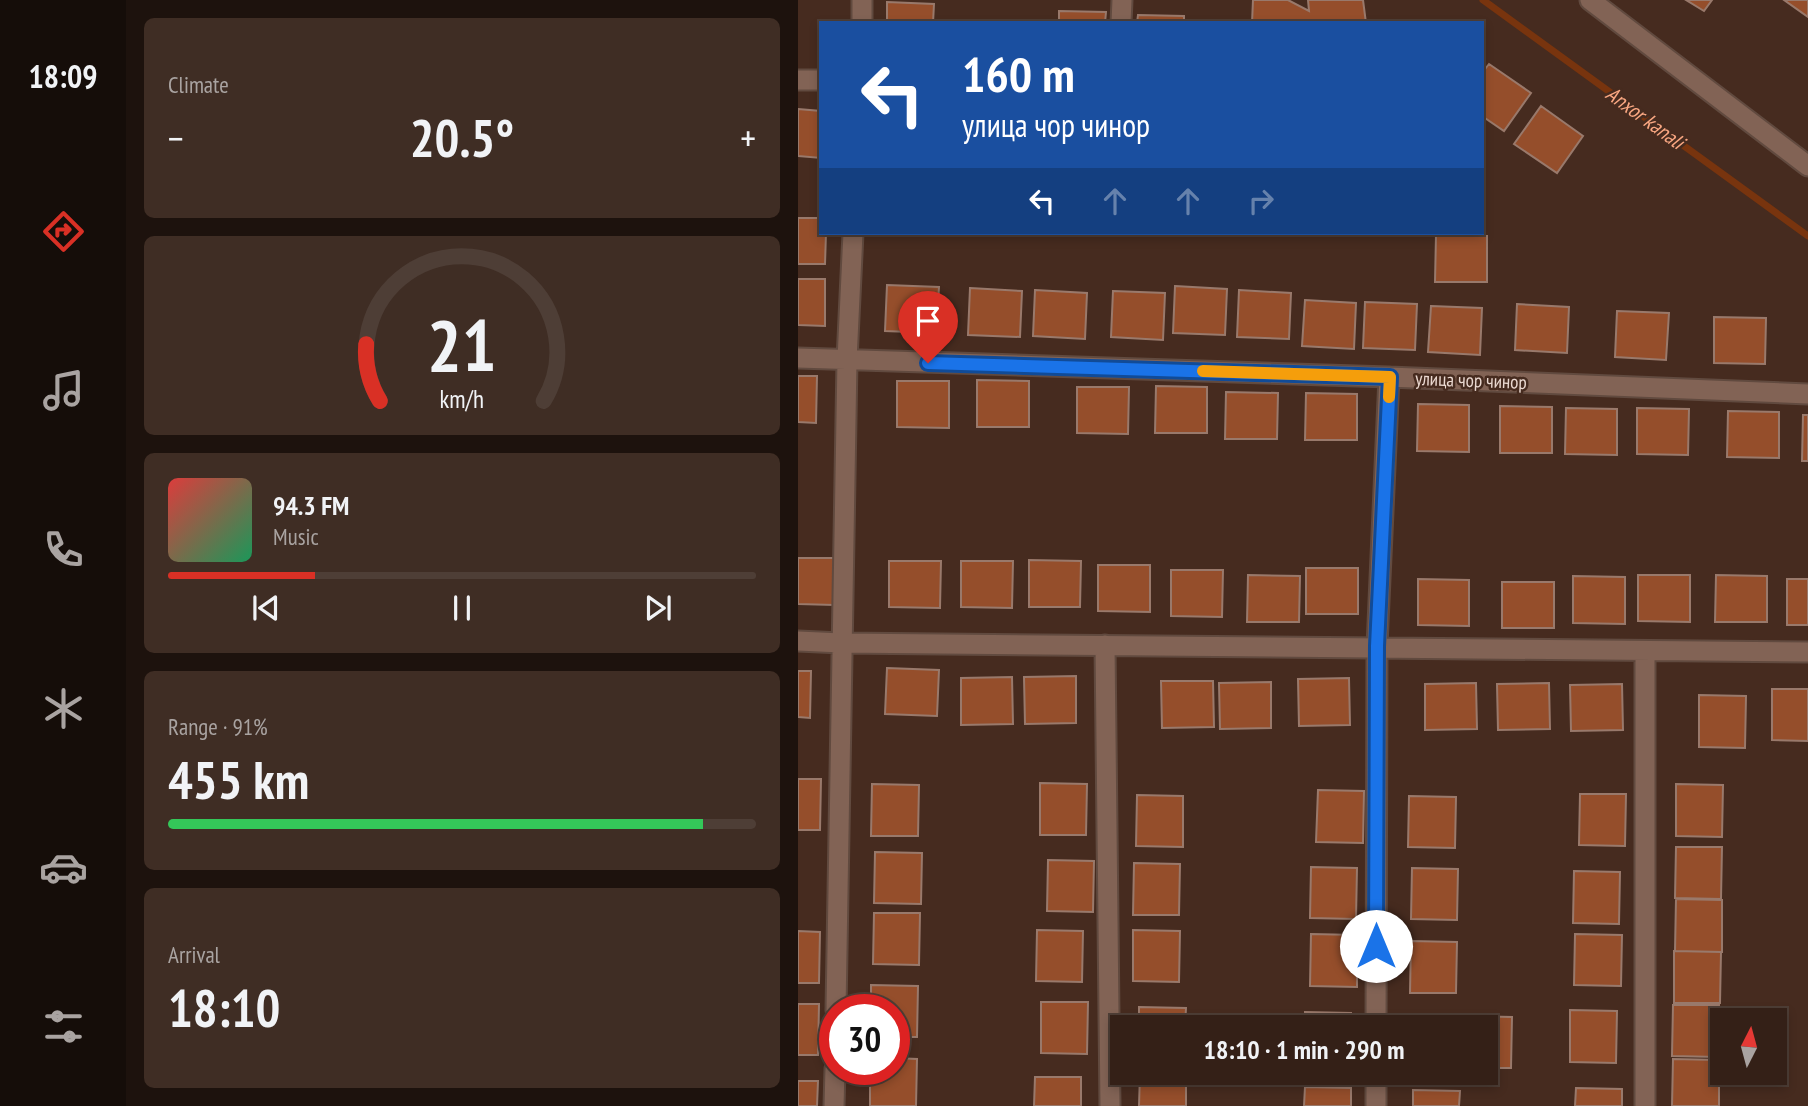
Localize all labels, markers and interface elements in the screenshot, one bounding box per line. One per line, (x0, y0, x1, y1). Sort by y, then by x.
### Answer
text: 160 m (962, 42, 1075, 106)
icon: left (847, 49, 938, 140)
text: 18:09 (28, 55, 98, 97)
text: Climate (168, 70, 229, 99)
water label: Anxor kanali (1601, 80, 1692, 156)
text: 20.5° (410, 104, 514, 171)
text: улица чор чинор (962, 104, 1150, 146)
text: − (168, 113, 184, 162)
text: + (740, 113, 756, 162)
icon: left (1023, 182, 1061, 220)
icon: ahead (1096, 182, 1134, 220)
icon: ahead (1169, 182, 1207, 220)
icon: right (1242, 182, 1280, 220)
icon: directions (39, 207, 88, 256)
pin (898, 291, 958, 363)
text: 21 (427, 298, 497, 392)
icon: arrive (909, 302, 947, 340)
icon: music (39, 366, 88, 415)
street label: улица чор чинор (1415, 366, 1527, 394)
text: km/h (440, 383, 484, 415)
text: 94.3 FM (273, 489, 349, 522)
text: Music (273, 522, 319, 551)
icon: phone (39, 525, 88, 574)
icon: previous (247, 589, 285, 627)
icon: pause (443, 589, 481, 627)
icon: next (639, 589, 677, 627)
icon: climate (39, 684, 88, 733)
text: Range · 91% (168, 712, 268, 741)
text: 455 km (168, 746, 309, 813)
icon: car (39, 843, 88, 892)
position arrow (1339, 909, 1413, 983)
text: Arrival (168, 940, 220, 969)
text: 18:10 (168, 974, 280, 1041)
speed limit sign: 30 (819, 994, 910, 1085)
icon: filters (39, 1002, 88, 1051)
north arrow (1710, 1008, 1787, 1085)
map controls (1710, 1008, 1787, 1085)
text: 18:10 · 1 min · 290 m (1204, 1033, 1404, 1066)

